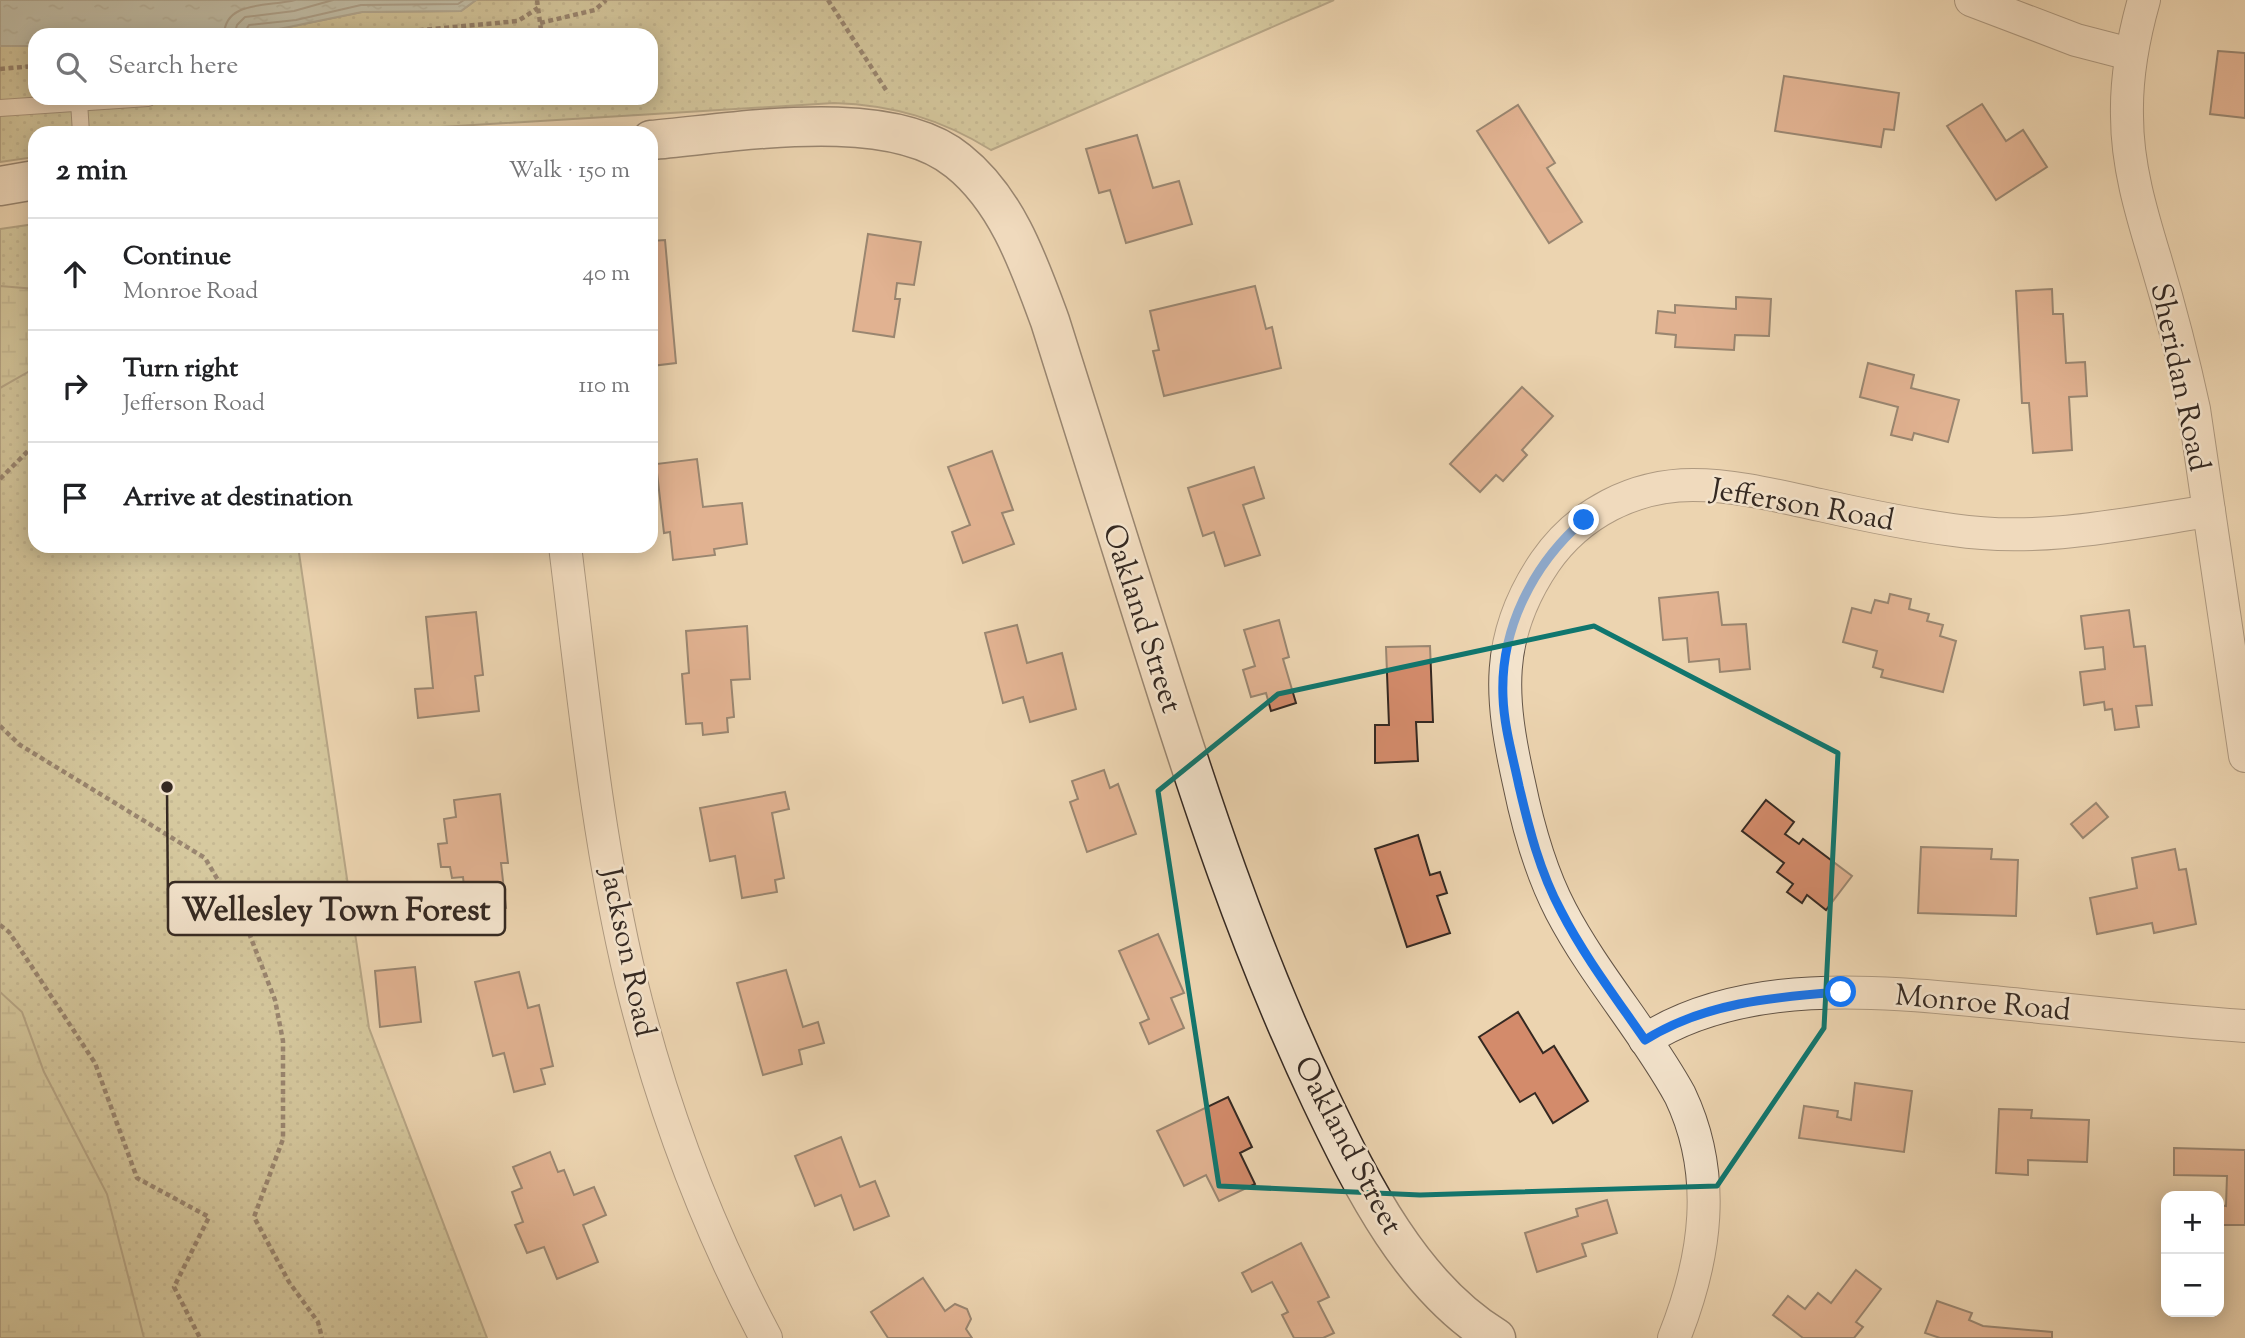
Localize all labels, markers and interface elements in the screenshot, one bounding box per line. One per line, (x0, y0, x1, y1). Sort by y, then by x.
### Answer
search box (28, 28, 658, 105)
icon: search (52, 48, 90, 86)
text: Search here (108, 48, 238, 85)
text: 2 min (56, 150, 128, 193)
text: Walk · 150 m (509, 155, 630, 188)
text: Continue (123, 239, 231, 276)
icon: ahead (56, 255, 94, 293)
text: 40 m (583, 258, 630, 291)
text: Monroe Road (123, 276, 258, 309)
street label: Sheridan Road (2138, 280, 2219, 476)
text: Turn right (123, 351, 238, 388)
icon: right (56, 367, 94, 405)
text: 110 m (579, 370, 630, 403)
text: Jefferson Road (123, 388, 265, 421)
street label: Jefferson Road (1706, 469, 1898, 544)
icon: arrive (56, 479, 94, 517)
text: Arrive at destination (123, 480, 353, 517)
route end (1568, 504, 1599, 535)
street label: Oakland Street (1090, 519, 1191, 719)
street label: Jackson Road (587, 862, 665, 1041)
callout: Wellesley Town Forest (168, 882, 505, 935)
text: Wellesley Town Forest (181, 889, 491, 935)
street label: Monroe Road (1893, 975, 2073, 1034)
route start (1825, 976, 1856, 1007)
street label: Oakland Street (1282, 1049, 1412, 1243)
map controls (2161, 1191, 2224, 1317)
button: + (2161, 1191, 2224, 1254)
button: − (2161, 1254, 2224, 1317)

